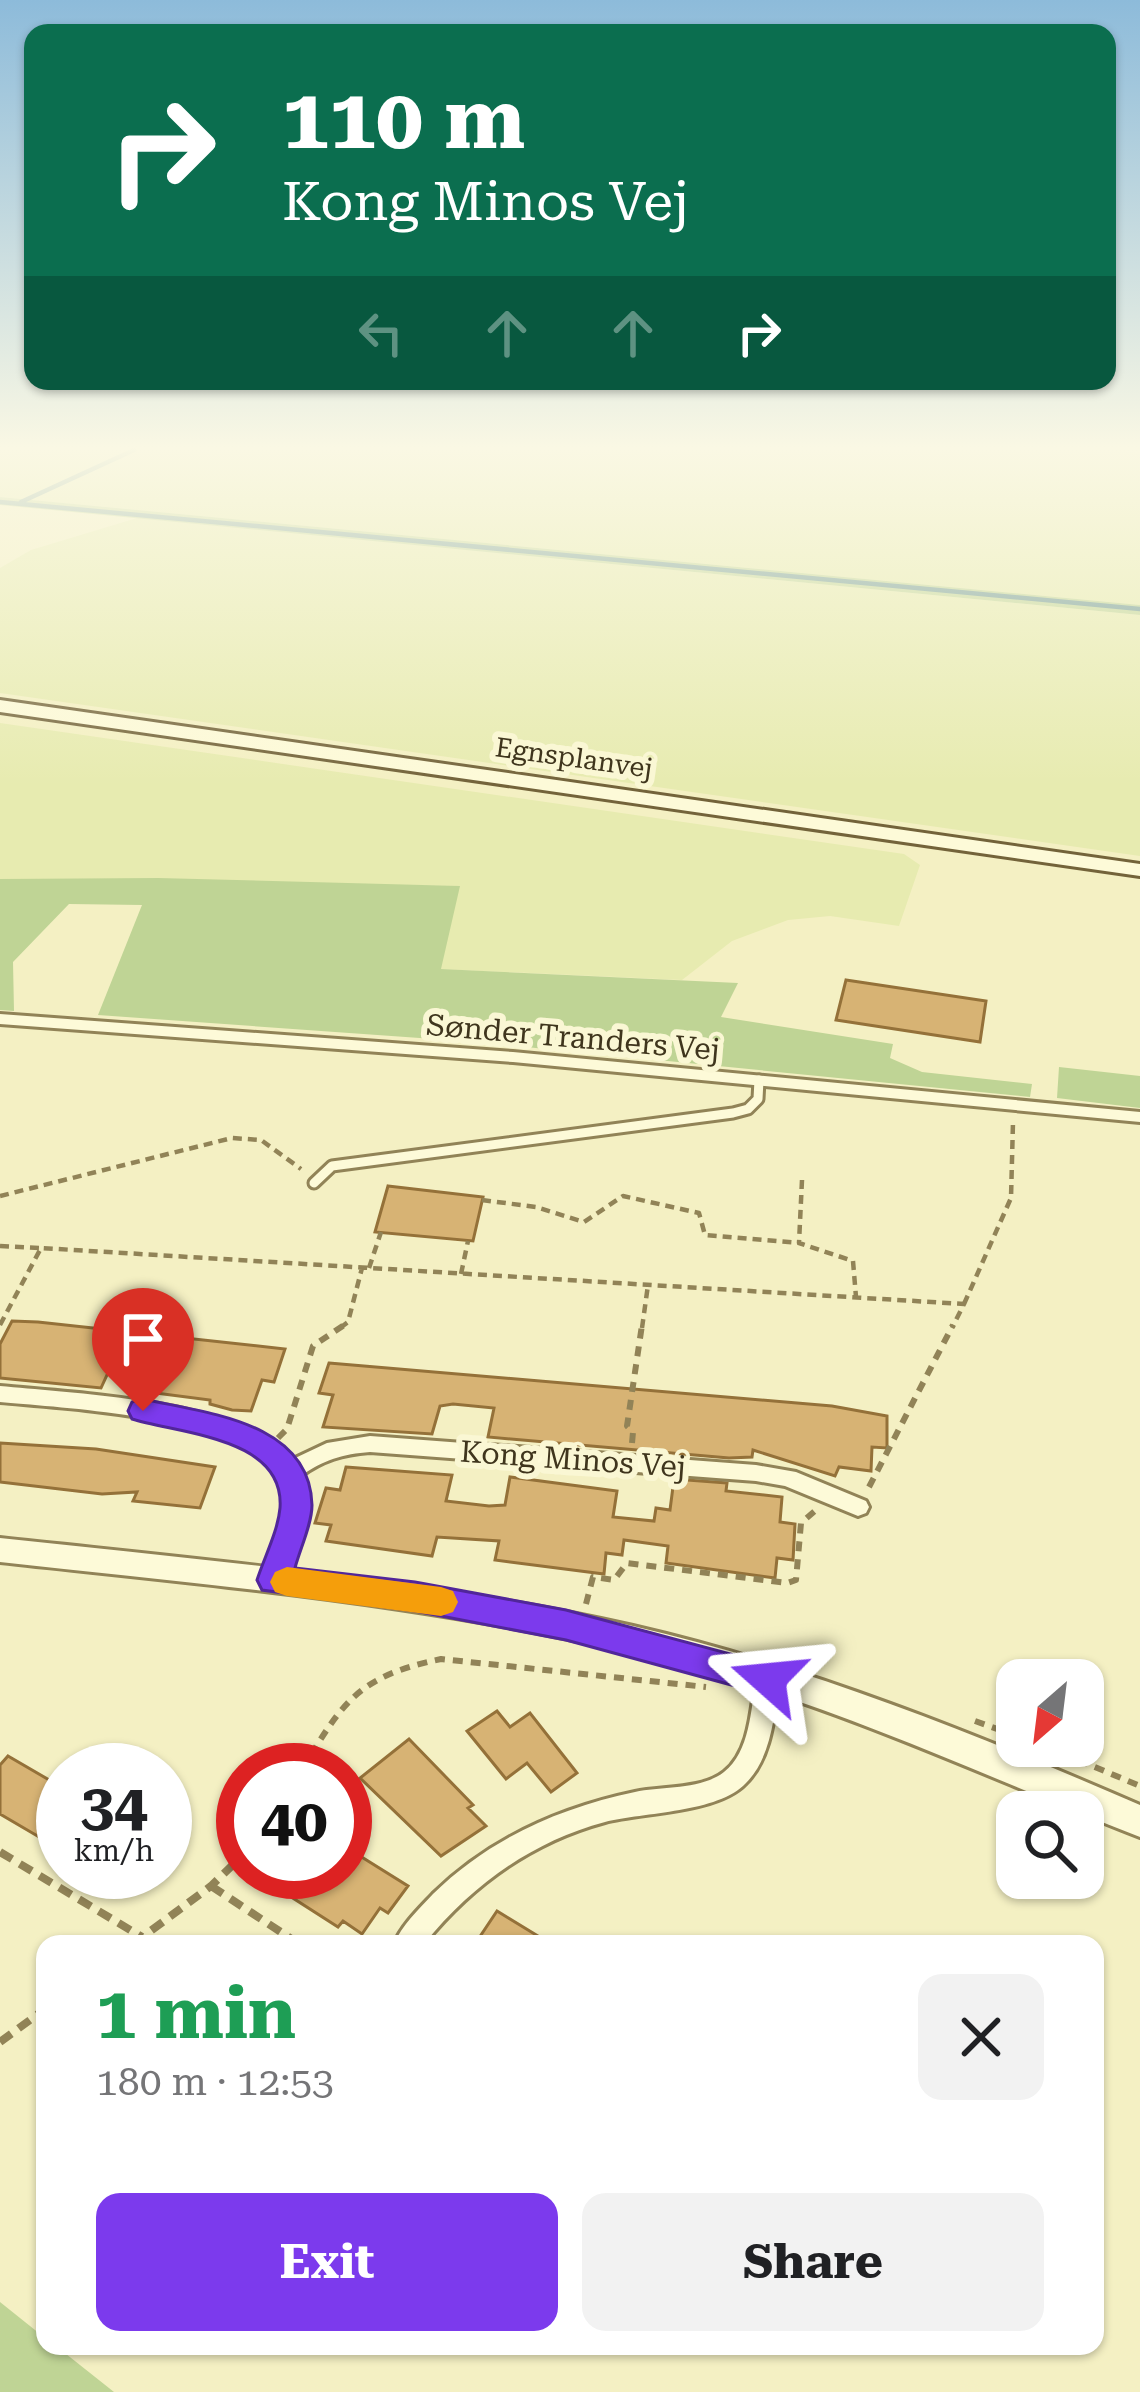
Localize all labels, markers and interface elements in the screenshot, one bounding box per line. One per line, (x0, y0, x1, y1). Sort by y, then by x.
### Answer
text: 110 m (282, 70, 525, 168)
icon: right (84, 72, 240, 228)
text: Kong Minos Vej (282, 170, 689, 233)
icon: left (348, 300, 414, 366)
icon: ahead (474, 300, 540, 366)
icon: ahead (600, 300, 666, 366)
icon: right (726, 300, 792, 366)
street label: Egnsplanvej (493, 731, 655, 785)
street label: Sønder Tranders Vej (425, 1007, 721, 1067)
pin (92, 1288, 194, 1411)
icon: arrive (110, 1306, 176, 1372)
street label: Kong Minos Vej (459, 1434, 687, 1484)
position arrow (705, 1616, 831, 1742)
north arrow (996, 1659, 1104, 1767)
map controls (996, 1659, 1104, 1899)
speed limit sign: 40 (216, 1743, 372, 1899)
text: 34 (80, 1770, 148, 1841)
button: search (996, 1791, 1104, 1899)
text: km/h (74, 1833, 154, 1868)
text: 1 min (96, 1971, 296, 2056)
button: close (918, 1974, 1044, 2100)
text: 180 m · 12:53 (96, 2059, 334, 2105)
button: Exit (96, 2193, 558, 2331)
button: Share (582, 2193, 1044, 2331)

